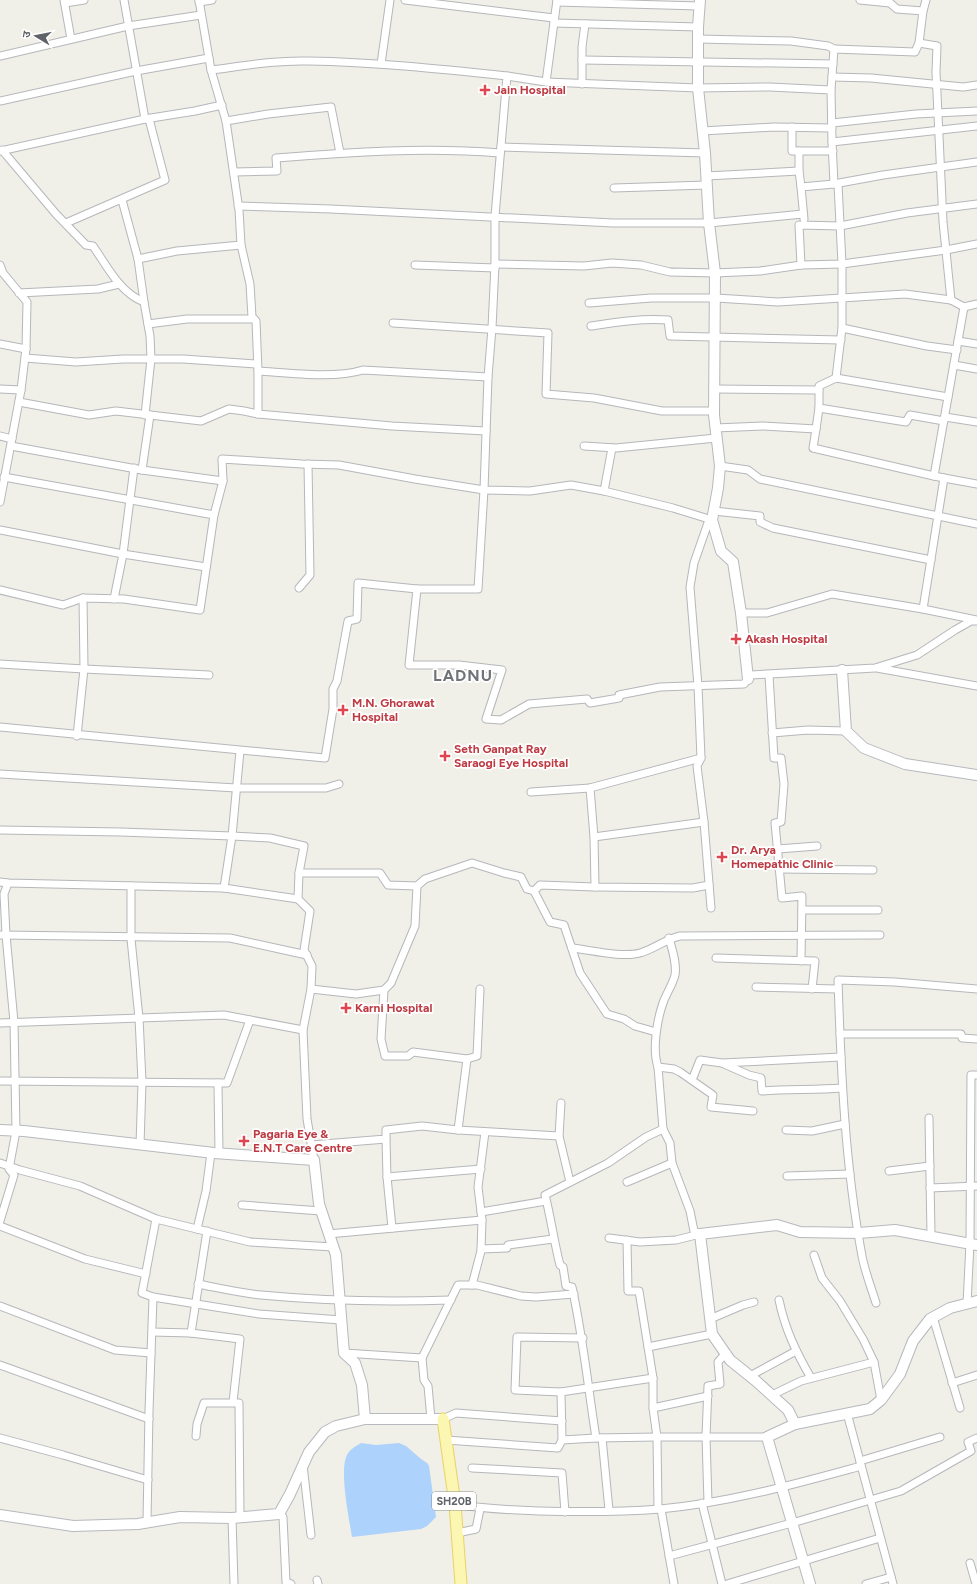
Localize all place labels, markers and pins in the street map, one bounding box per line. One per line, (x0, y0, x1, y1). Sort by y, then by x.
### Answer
place label: Jain Hospital (494, 83, 566, 97)
marker: Jain Hospital (479, 84, 491, 96)
place label: Akash Hospital (745, 632, 827, 646)
marker: Akash Hospital (730, 633, 742, 645)
place label: M.N. Ghorawat Hospital (352, 696, 435, 724)
marker: M.N. Ghorawat Hospital (337, 704, 349, 716)
place label: Seth Ganpat Ray Saraogi Eye Hospital (454, 742, 568, 770)
marker: Seth Ganpat Ray Saraogi Eye Hospital (439, 750, 451, 762)
place label: Dr. Arya Homepathic Clinic (731, 843, 834, 871)
marker: Dr. Arya Homepathic Clinic (716, 851, 728, 863)
place label: Karni Hospital (355, 1001, 432, 1015)
marker: Karni Hospital (340, 1002, 352, 1014)
place label: Pagaria Eye & E.N.T Care Centre (253, 1127, 353, 1155)
marker: Pagaria Eye & E.N.T Care Centre (238, 1135, 250, 1147)

